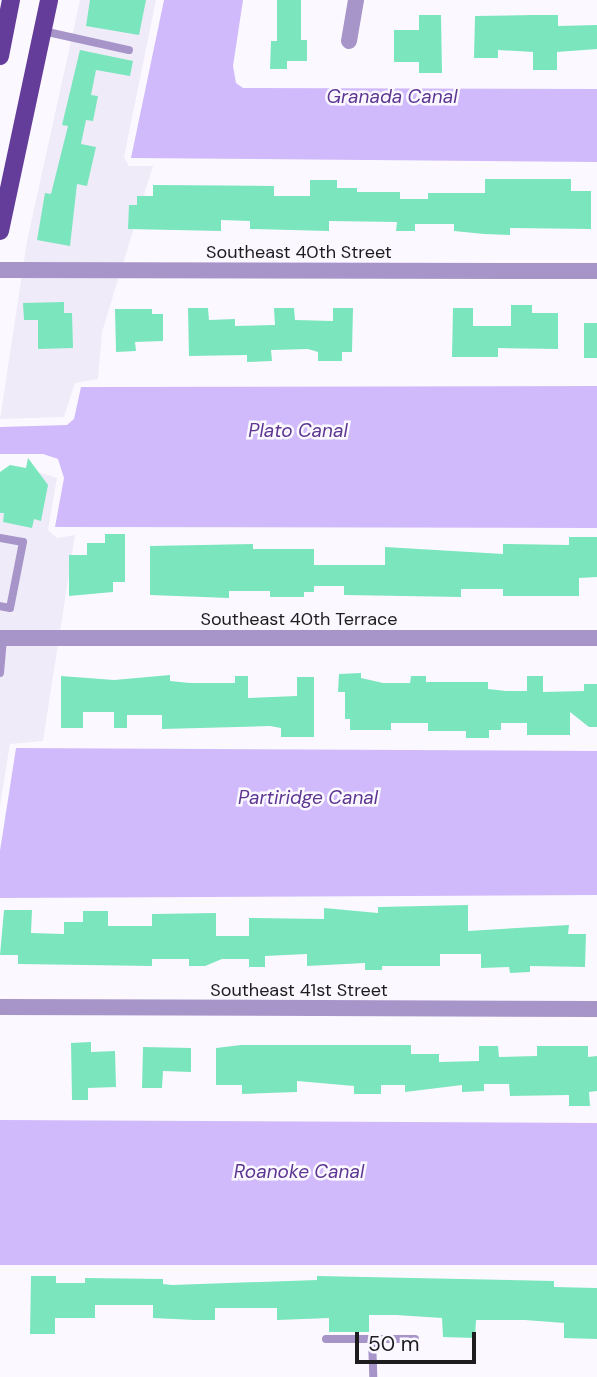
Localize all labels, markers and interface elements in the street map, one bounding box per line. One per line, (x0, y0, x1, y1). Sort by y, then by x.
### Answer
water label: Granada Canal (327, 86, 457, 108)
street label: Southeast 40th Street (206, 241, 392, 263)
water label: Plato Canal (248, 420, 348, 442)
street label: Southeast 40th Terrace (200, 608, 398, 630)
water label: Partiridge Canal (238, 787, 378, 809)
street label: Southeast 41st Street (210, 979, 388, 1001)
water label: Roanoke Canal (234, 1161, 364, 1183)
scale bar (359, 1318, 480, 1362)
text: 50 m (368, 1330, 419, 1358)

